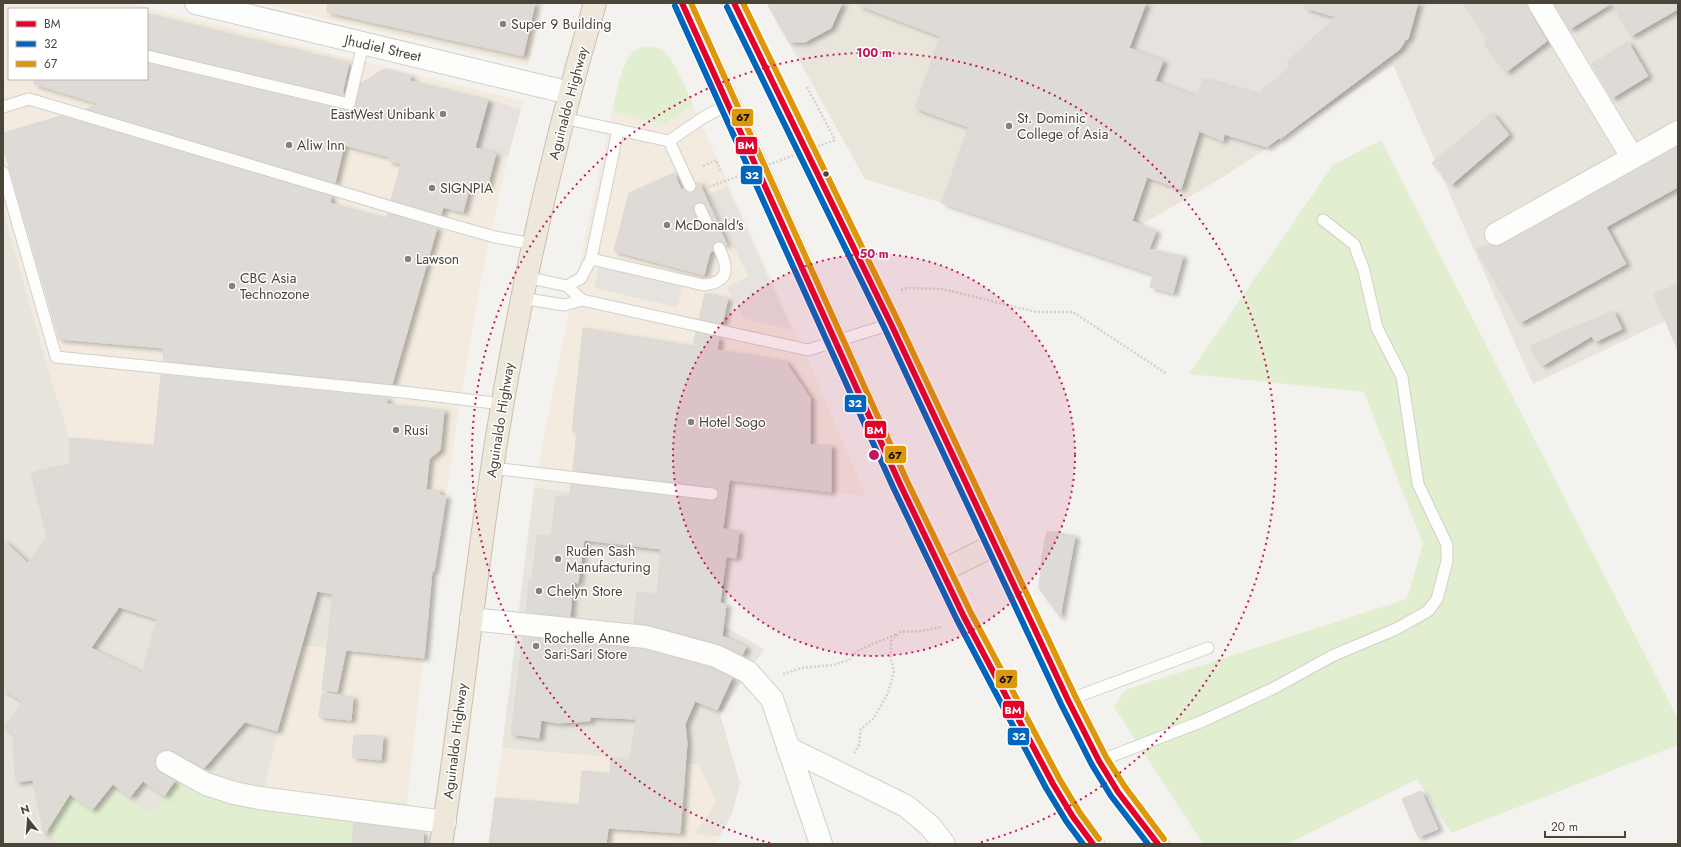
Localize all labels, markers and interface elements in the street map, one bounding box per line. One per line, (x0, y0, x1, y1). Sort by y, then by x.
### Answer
legend (8, 8, 148, 80)
place label: Super 9 Building (511, 14, 611, 34)
text: BM (44, 15, 61, 33)
marker: Super 9 Building (498, 19, 508, 29)
street label: Jhudiel Street (341, 29, 424, 67)
text: 32 (44, 35, 58, 53)
street label: Aguinaldo Highway (543, 43, 593, 162)
text: 100 m (856, 44, 892, 62)
text: 67 (44, 55, 58, 73)
place label: EastWest Unibank (330, 104, 436, 124)
line badge: 67 (731, 108, 754, 127)
place label: St. Dominic College of Asia (1017, 108, 1108, 144)
marker: EastWest Unibank (438, 109, 448, 119)
text: 67 (736, 109, 750, 125)
marker: St. Dominic College of Asia (1004, 121, 1014, 131)
place label: Aliw Inn (297, 135, 345, 155)
line badge: BM (735, 136, 758, 155)
text: BM (737, 137, 755, 153)
marker: Aliw Inn (284, 140, 294, 150)
line badge: 32 (740, 165, 763, 185)
text: 32 (745, 167, 759, 183)
unlabelled marker (821, 169, 831, 179)
place label: SIGNPIA (440, 178, 494, 198)
marker: SIGNPIA (427, 183, 437, 193)
place label: McDonald's (675, 215, 744, 235)
marker: McDonald's (662, 220, 672, 230)
text: 50 m (859, 245, 889, 263)
place label: Lawson (416, 249, 459, 269)
marker: Lawson (403, 254, 413, 264)
place label: CBC Asia Technozone (240, 268, 310, 304)
marker: CBC Asia Technozone (227, 281, 237, 291)
street label: Aguinaldo Highway (481, 360, 519, 479)
line badge: 32 (844, 394, 867, 413)
text: 32 (848, 395, 862, 411)
place label: Hotel Sogo (699, 412, 766, 432)
marker: Hotel Sogo (686, 417, 696, 427)
place label: Rusi (404, 420, 428, 440)
line badge: BM (864, 420, 887, 439)
text: BM (866, 422, 884, 438)
marker: Rusi (391, 425, 401, 435)
line badge: 67 (884, 445, 907, 464)
text: 67 (888, 447, 902, 463)
centre of rings (867, 448, 881, 462)
place label: Ruden Sash Manufacturing (566, 541, 651, 577)
marker: Ruden Sash Manufacturing (553, 554, 563, 564)
place label: Chelyn Store (547, 581, 623, 601)
marker: Chelyn Store (534, 586, 544, 596)
place label: Rochelle Anne Sari-Sari Store (544, 628, 630, 664)
marker: Rochelle Anne Sari-Sari Store (531, 641, 541, 651)
line badge: 67 (995, 669, 1018, 689)
text: 67 (999, 671, 1013, 687)
street label: Aguinaldo Highway (438, 681, 472, 800)
line badge: BM (1002, 700, 1025, 719)
text: BM (1004, 702, 1022, 718)
line badge: 32 (1007, 727, 1030, 746)
text: 32 (1012, 728, 1026, 744)
north arrow (8, 799, 48, 839)
text: N (19, 801, 32, 818)
scale bar (1545, 813, 1625, 839)
text: 20 m (1551, 818, 1578, 836)

